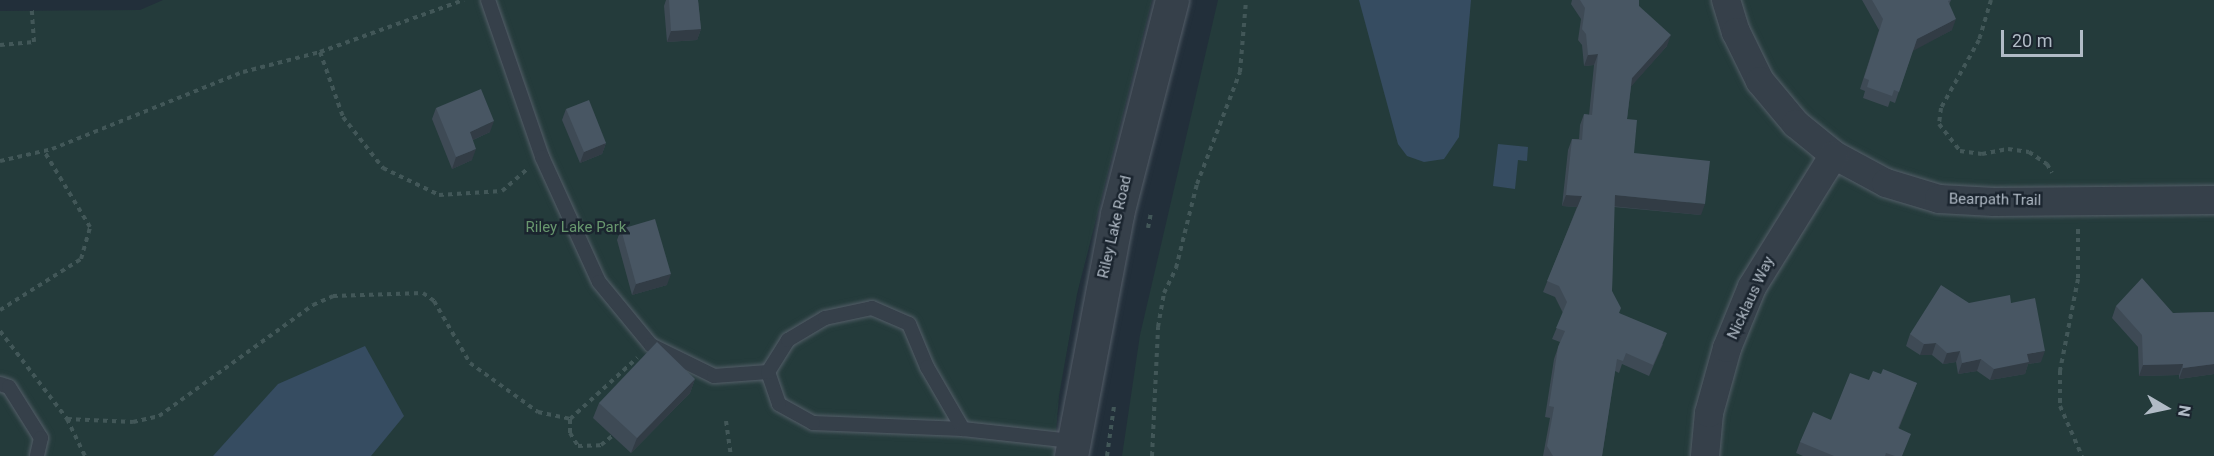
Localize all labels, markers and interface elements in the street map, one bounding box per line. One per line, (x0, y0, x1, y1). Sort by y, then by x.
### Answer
scale bar (2004, 18, 2086, 56)
text: 20 m (2012, 30, 2052, 51)
street label: Riley Lake Road (1094, 174, 1136, 280)
street label: Bearpath Trail (1949, 190, 2041, 210)
park label: Riley Lake Park (526, 219, 626, 237)
street label: Nicklaus Way (1724, 254, 1778, 342)
north arrow (2136, 378, 2196, 438)
text: N (2174, 404, 2195, 418)

